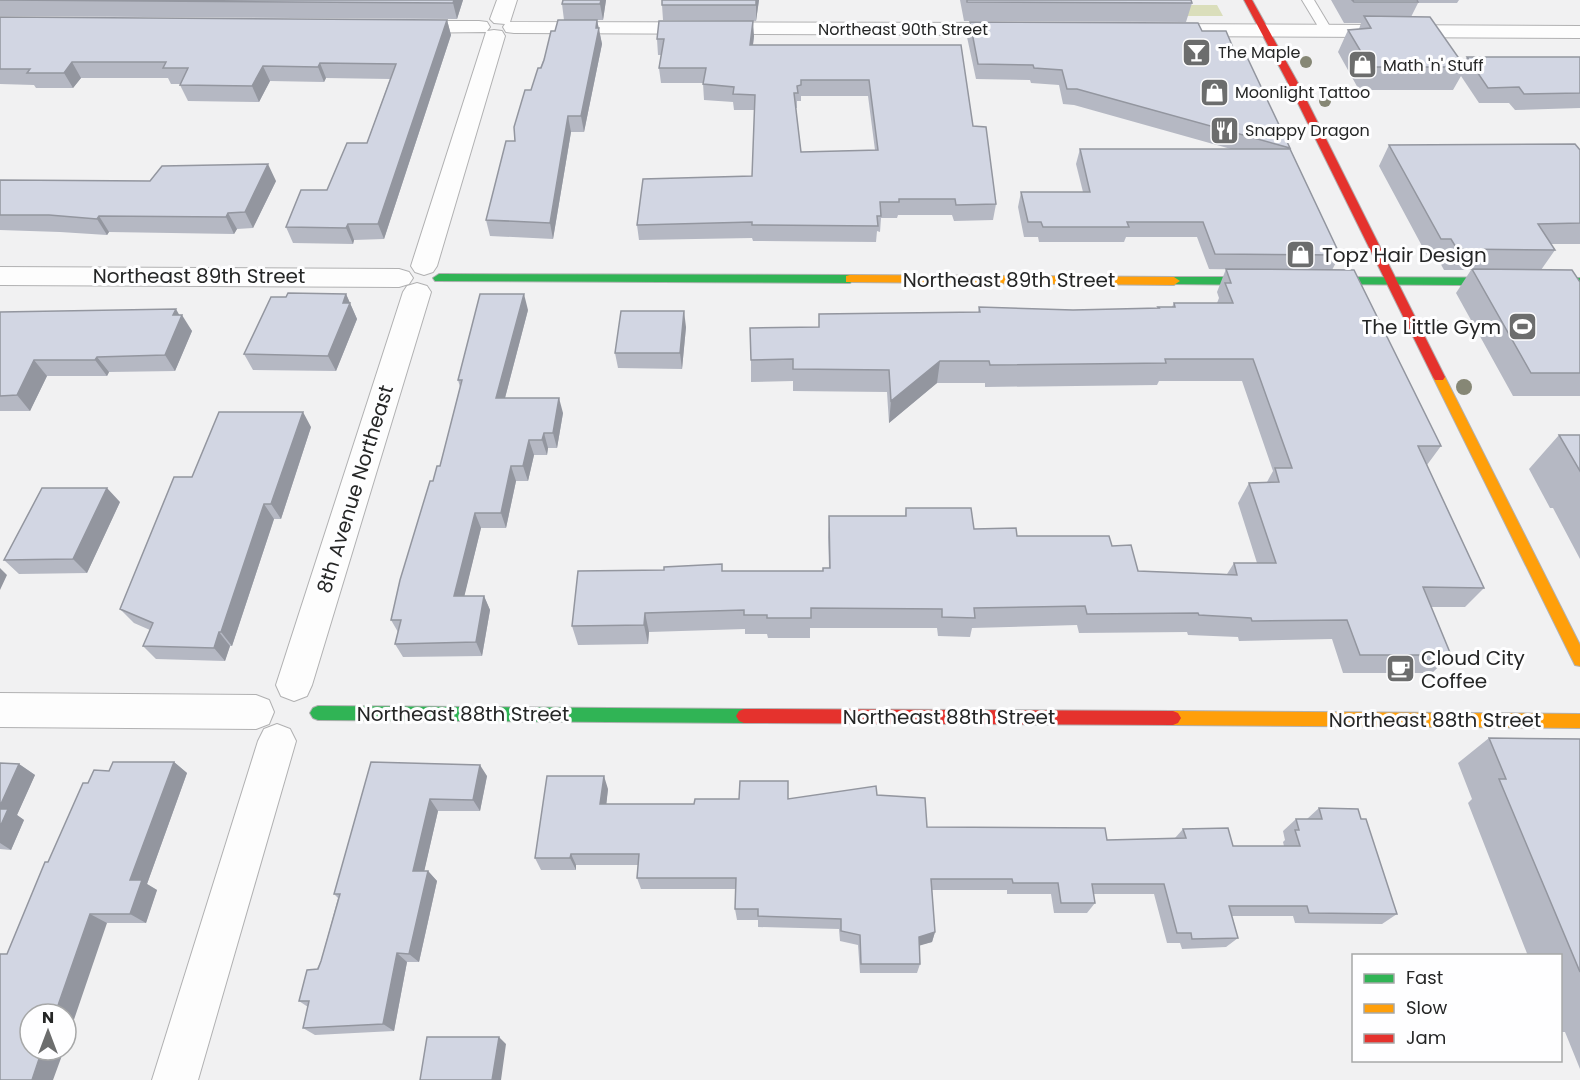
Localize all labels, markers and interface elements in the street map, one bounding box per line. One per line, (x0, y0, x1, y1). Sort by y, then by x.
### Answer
street label: Northeast 90th Street (818, 18, 988, 41)
bar icon: The Maple (1181, 36, 1213, 68)
place label: The Maple (1218, 41, 1300, 64)
shop icon: Math 'n' Stuff (1346, 49, 1378, 81)
place label: Math 'n' Stuff (1383, 54, 1484, 77)
shop icon: Moonlight Tattoo (1198, 76, 1230, 108)
place label: Moonlight Tattoo (1235, 81, 1370, 104)
restaurant icon: Snappy Dragon (1208, 114, 1240, 146)
place label: Snappy Dragon (1245, 119, 1370, 142)
shop icon: Topz Hair Design (1285, 239, 1317, 271)
place label: Topz Hair Design (1322, 241, 1487, 269)
street label: Northeast 89th Street (93, 262, 305, 290)
street label: Northeast 89th Street (903, 266, 1115, 294)
sports icon: The Little Gym (1506, 311, 1538, 343)
place label: The Little Gym (1361, 313, 1501, 341)
street label: 8th Avenue Northeast (310, 381, 400, 597)
place label: Cloud City Coffee (1421, 644, 1525, 695)
cafe icon: Cloud City Coffee (1384, 653, 1416, 685)
street label: Northeast 88th Street (357, 700, 569, 728)
street label: Northeast 88th Street (843, 703, 1055, 731)
street label: Northeast 88th Street (1329, 706, 1541, 734)
legend (1352, 954, 1562, 1062)
text: Fast (1406, 965, 1443, 990)
text: Slow (1406, 995, 1448, 1020)
north arrow (18, 1002, 78, 1062)
text: N (42, 1006, 54, 1029)
text: Jam (1406, 1025, 1446, 1050)

